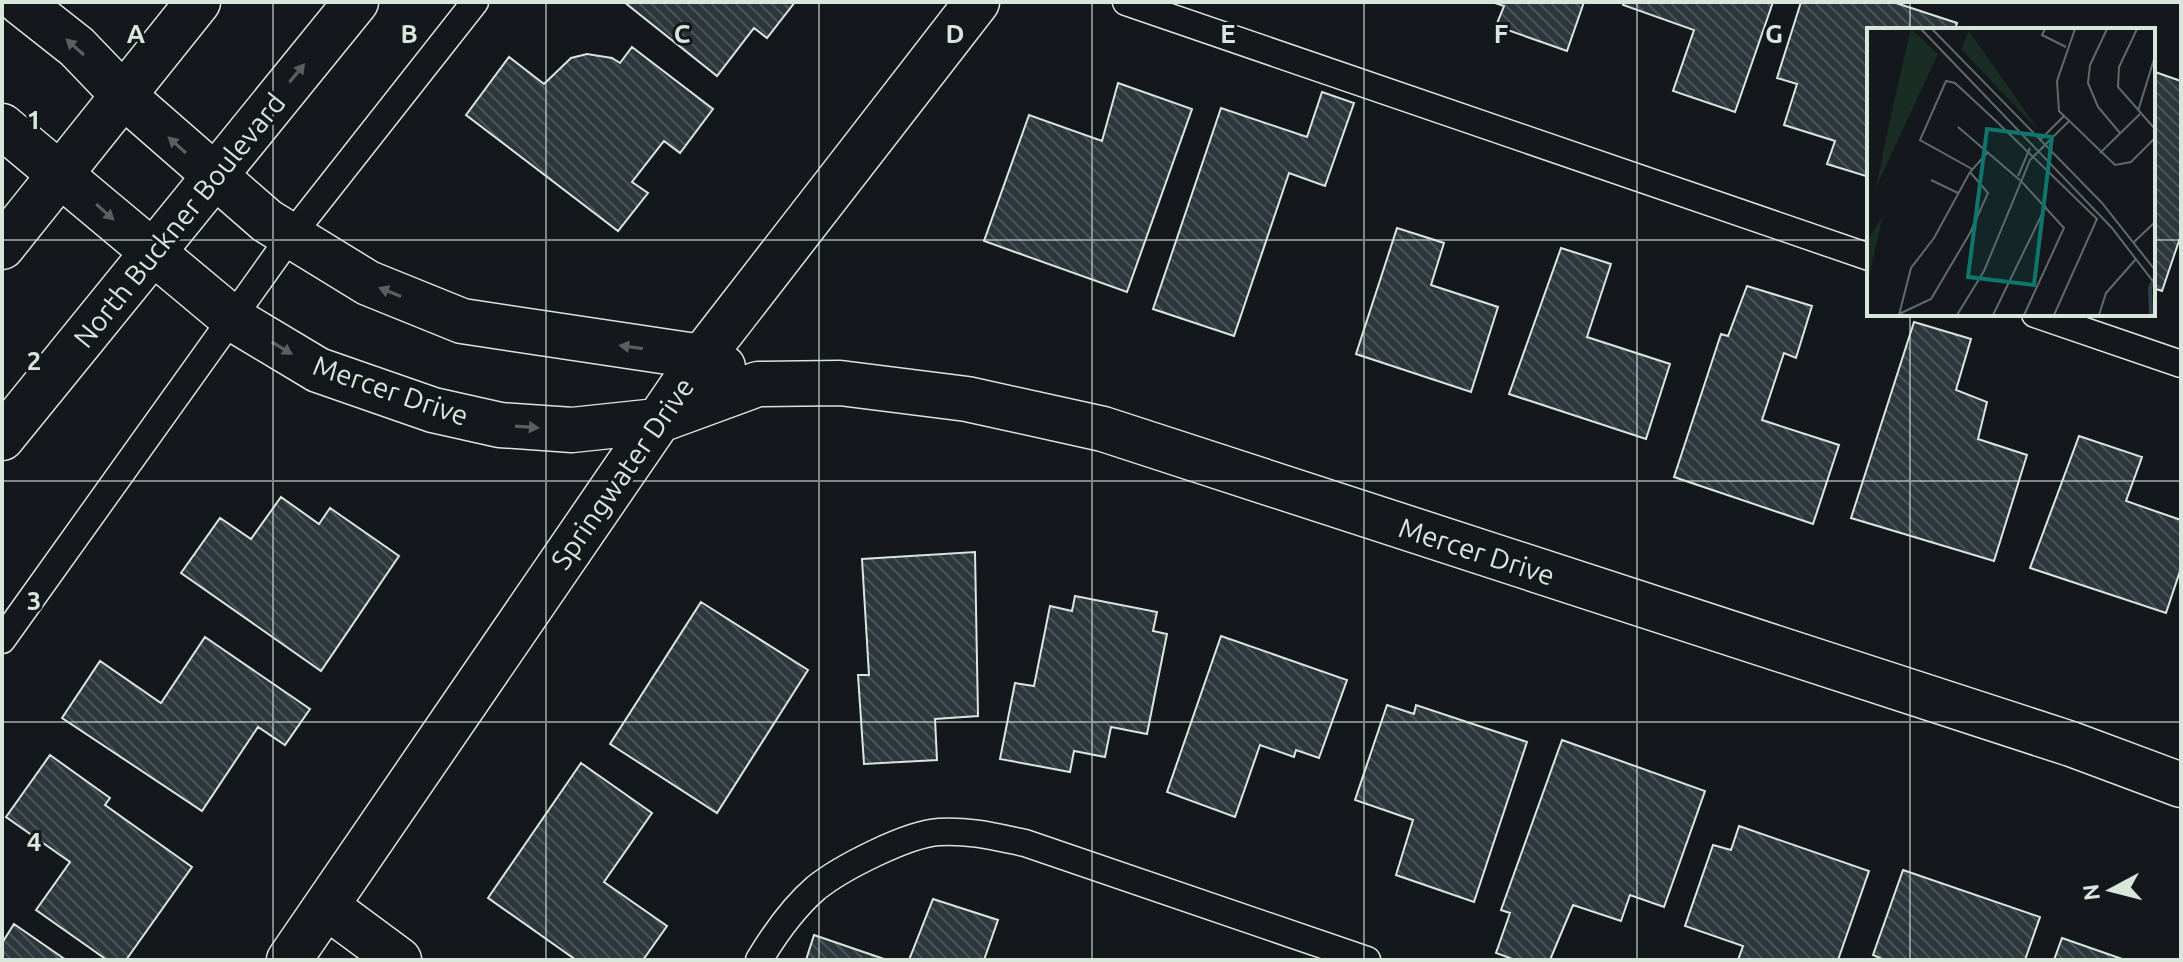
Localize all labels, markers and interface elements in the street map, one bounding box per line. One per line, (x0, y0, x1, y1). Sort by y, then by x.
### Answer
text: A (127, 19, 146, 48)
text: B (400, 19, 418, 48)
text: C (674, 19, 691, 48)
text: D (946, 19, 964, 48)
text: E (1220, 19, 1236, 48)
text: F (1494, 19, 1508, 48)
text: G (1765, 19, 1783, 48)
inset map (1867, 28, 2155, 316)
one-way arrow (66, 38, 85, 56)
one-way arrow (288, 63, 305, 83)
street label: North Buckner Boulevard (67, 87, 291, 353)
text: 1 (27, 105, 41, 134)
one-way arrow (168, 136, 187, 154)
one-way arrow (95, 202, 114, 220)
one-way arrow (378, 285, 402, 298)
one-way arrow (618, 340, 643, 353)
one-way arrow (271, 341, 293, 355)
text: 2 (27, 346, 41, 375)
street label: Mercer Drive (309, 349, 473, 431)
street label: Springwater Drive (544, 371, 700, 575)
one-way arrow (515, 421, 540, 434)
street label: Mercer Drive (1395, 511, 1559, 591)
text: 3 (27, 586, 41, 615)
text: 4 (27, 827, 41, 856)
north arrow (2071, 850, 2151, 930)
text: N (2077, 883, 2104, 902)

